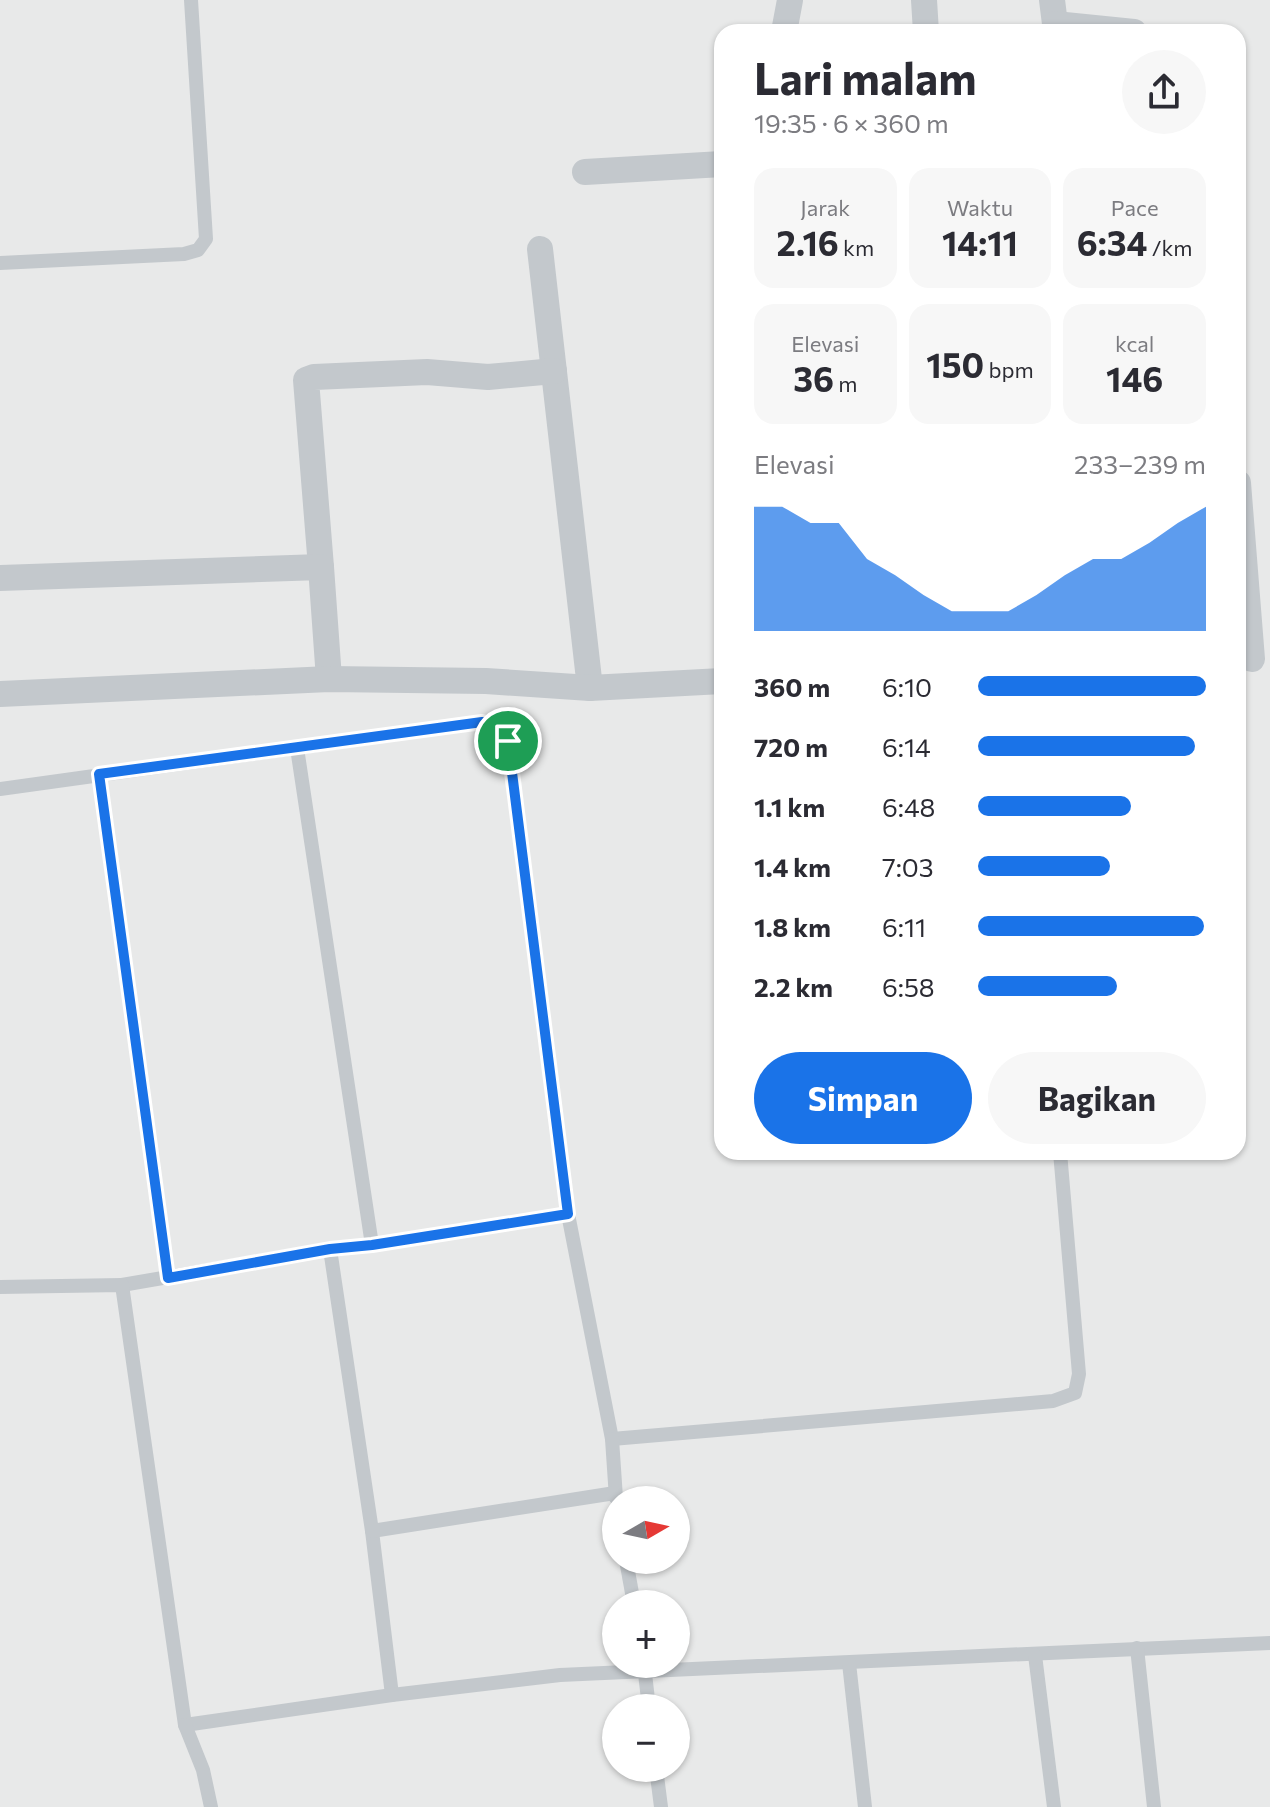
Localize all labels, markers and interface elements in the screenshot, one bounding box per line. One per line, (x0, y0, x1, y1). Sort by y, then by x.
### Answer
text: Lari malam (754, 50, 977, 104)
button: share (1122, 50, 1206, 134)
text: 19:35 · 6 × 360 m (754, 107, 949, 138)
text: Jarak (800, 194, 850, 221)
text: Waktu (947, 194, 1013, 221)
text: Pace (1111, 194, 1159, 221)
text: 2.16 (777, 221, 839, 263)
text: 14:11 (942, 221, 1018, 263)
text: 6:34 (1077, 221, 1147, 263)
text: km (839, 234, 874, 261)
text: /km (1147, 234, 1193, 261)
text: Elevasi (791, 330, 859, 357)
text: kcal (1115, 330, 1154, 357)
text: 150 (926, 343, 984, 385)
text: bpm (984, 356, 1034, 383)
text: 36 (793, 357, 834, 399)
text: 146 (1106, 357, 1163, 399)
text: m (834, 370, 857, 397)
text: Elevasi (754, 448, 835, 479)
text: 233–239 m (1074, 448, 1206, 479)
text: 360 m (754, 671, 830, 702)
text: 6:10 (882, 671, 932, 702)
pin (474, 707, 542, 775)
icon: arrive (486, 719, 530, 763)
text: 720 m (754, 731, 828, 762)
text: 6:14 (882, 731, 931, 762)
text: 1.1 km (754, 791, 825, 822)
text: 6:48 (882, 791, 935, 822)
text: 1.4 km (754, 851, 831, 882)
text: 7:03 (882, 851, 934, 882)
text: 1.8 km (754, 911, 831, 942)
text: 6:11 (882, 911, 926, 942)
text: 2.2 km (754, 971, 833, 1002)
text: 6:58 (882, 971, 935, 1002)
button: Simpan (754, 1052, 972, 1144)
button: Bagikan (988, 1052, 1206, 1144)
north arrow (602, 1486, 690, 1574)
map controls (602, 1486, 690, 1782)
button: + (602, 1590, 690, 1678)
button: − (602, 1694, 690, 1782)

